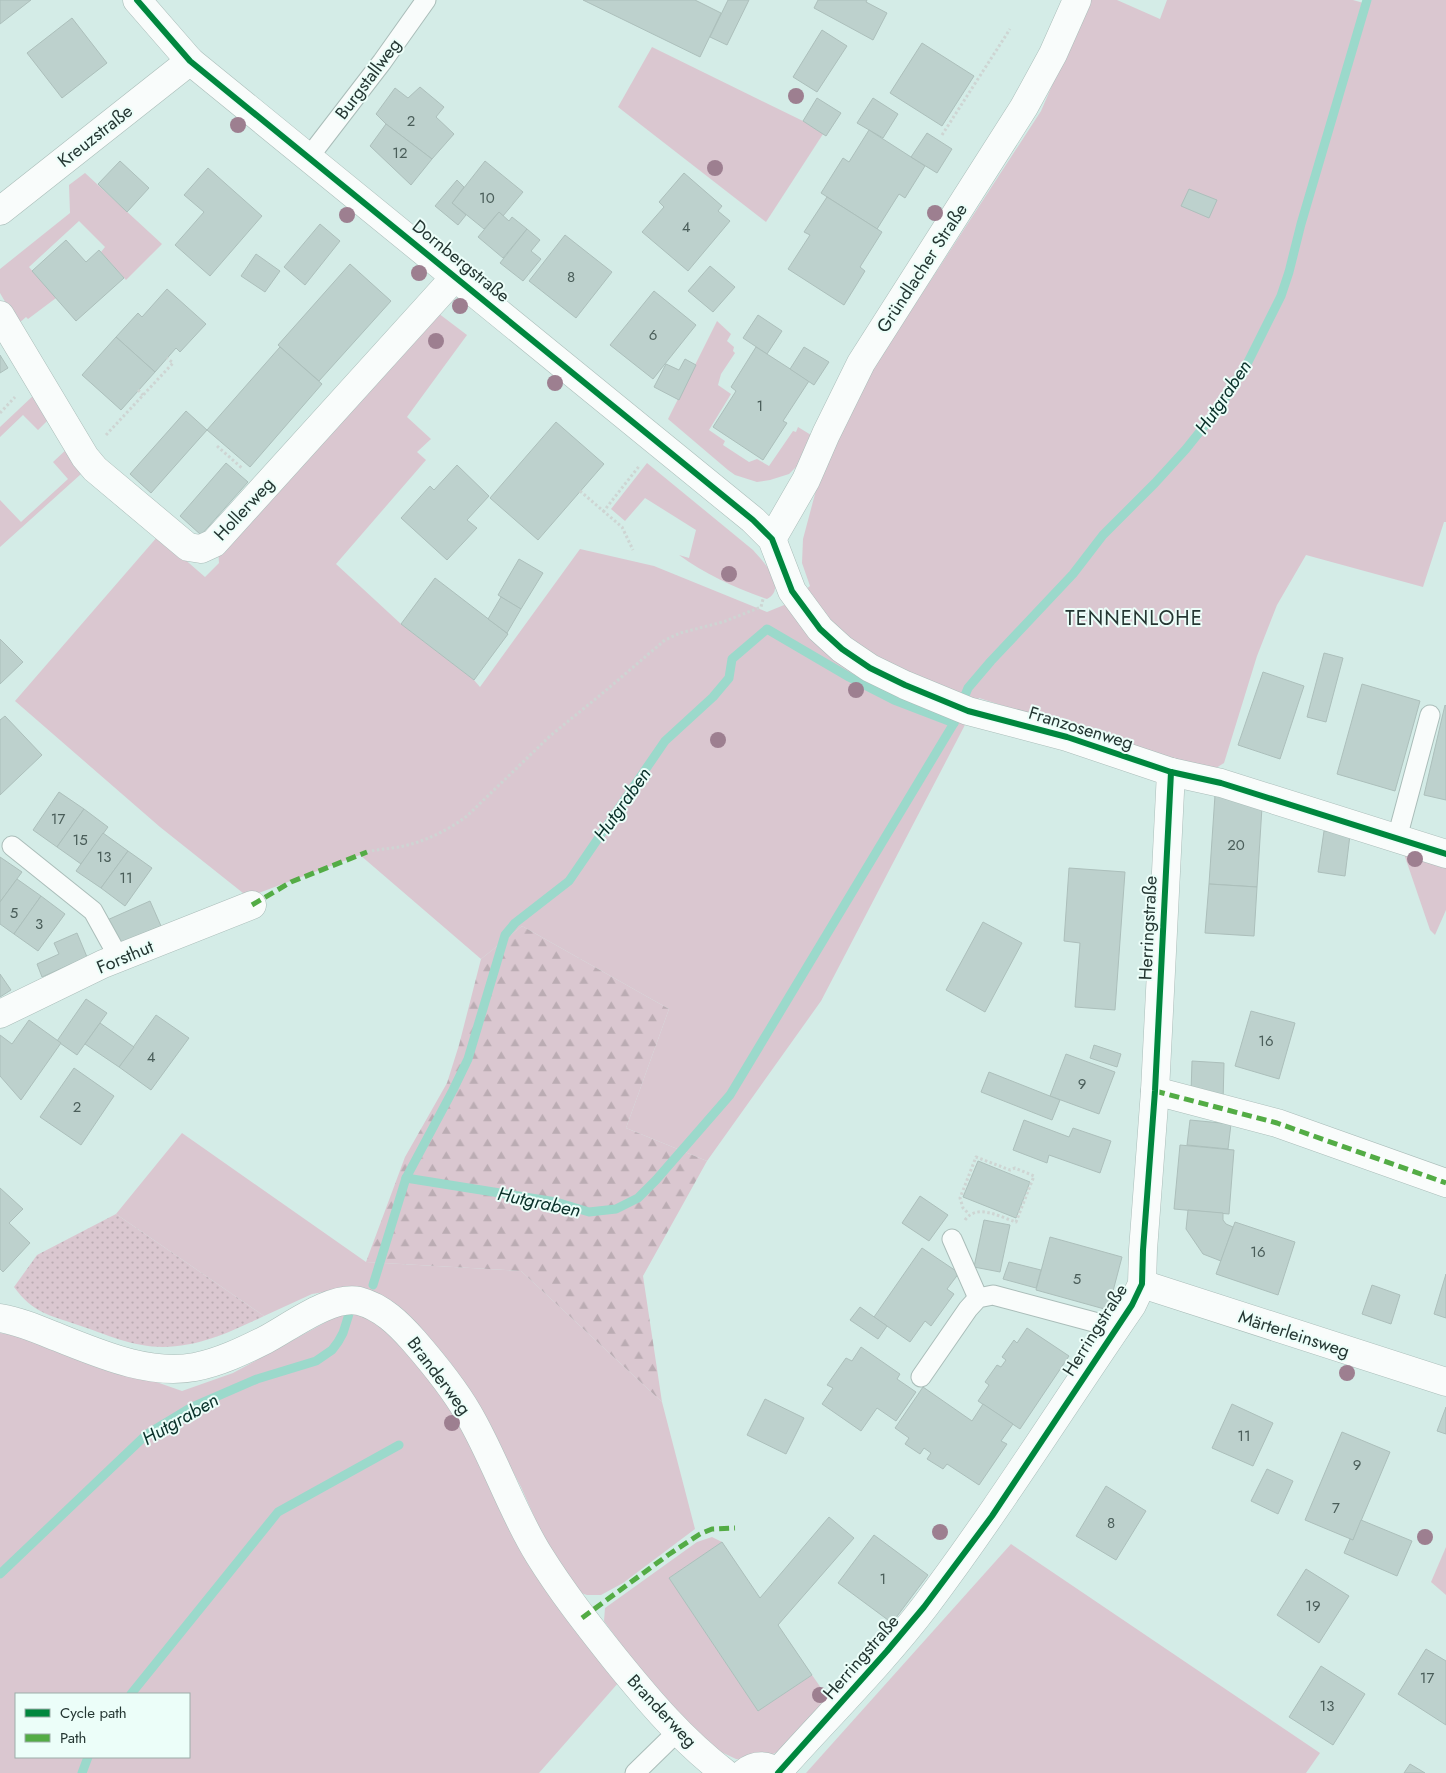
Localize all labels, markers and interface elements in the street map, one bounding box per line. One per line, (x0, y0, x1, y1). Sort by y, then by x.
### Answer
street label: Burgstallweg (329, 33, 407, 125)
street label: Kreuzstraße (52, 98, 138, 174)
house number: 2 (407, 110, 415, 132)
house number: 12 (392, 142, 408, 164)
house number: 10 (479, 187, 495, 209)
street label: Gründlacher Straße (870, 198, 974, 338)
street label: Dornbergstraße (406, 213, 516, 309)
house number: 4 (682, 216, 691, 238)
house number: 8 (567, 266, 575, 288)
house number: 6 (649, 324, 657, 346)
water label: Hutgraben (1188, 355, 1258, 439)
house number: 1 (757, 395, 763, 417)
street label: Hollerweg (208, 471, 280, 547)
district label: TENNENLOHE (1065, 604, 1203, 633)
street label: Franzosenweg (1025, 700, 1137, 756)
water label: Hutgraben (587, 762, 657, 846)
house number: 17 (51, 808, 65, 830)
house number: 15 (72, 829, 88, 851)
house number: 20 (1227, 834, 1245, 856)
house number: 13 (97, 846, 111, 868)
house number: 11 (119, 867, 133, 889)
street label: Herringstraße (1132, 875, 1164, 981)
house number: 5 (10, 902, 18, 924)
house number: 3 (35, 913, 43, 935)
street label: Forsthut (93, 933, 158, 981)
house number: 16 (1258, 1030, 1274, 1052)
house number: 4 (147, 1046, 156, 1068)
house number: 9 (1078, 1073, 1086, 1095)
house number: 2 (73, 1096, 81, 1118)
water label: Hutgraben (495, 1180, 583, 1224)
house number: 16 (1250, 1241, 1266, 1263)
house number: 5 (1073, 1268, 1081, 1290)
street label: Herringstraße (1056, 1279, 1134, 1381)
street label: Märterleinsweg (1235, 1304, 1353, 1364)
street label: Branderweg (401, 1331, 477, 1421)
water label: Hutgraben (137, 1386, 223, 1452)
house number: 11 (1237, 1425, 1251, 1447)
house number: 9 (1353, 1454, 1361, 1476)
house number: 7 (1332, 1497, 1340, 1519)
house number: 8 (1107, 1512, 1115, 1534)
house number: 1 (880, 1568, 886, 1590)
house number: 19 (1305, 1595, 1321, 1617)
street label: Herringstraße (817, 1609, 905, 1705)
house number: 17 (1420, 1667, 1434, 1689)
street label: Branderweg (621, 1668, 703, 1754)
legend (15, 1693, 190, 1758)
house number: 13 (1320, 1695, 1334, 1717)
text: Cycle path (60, 1702, 127, 1724)
text: Path (60, 1727, 86, 1749)

